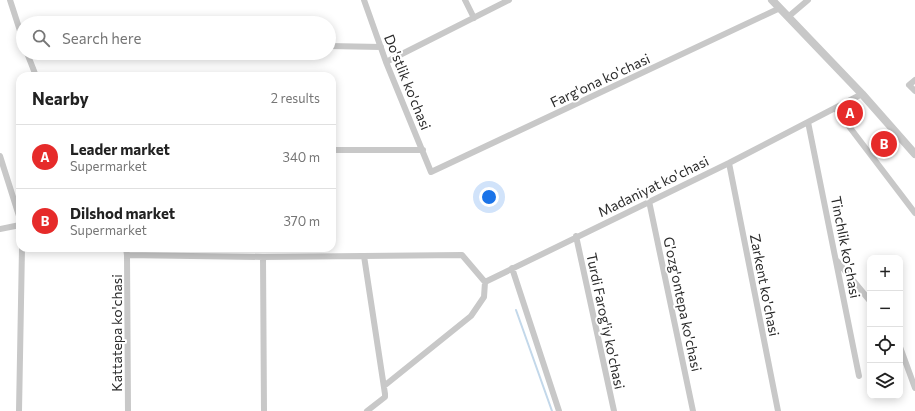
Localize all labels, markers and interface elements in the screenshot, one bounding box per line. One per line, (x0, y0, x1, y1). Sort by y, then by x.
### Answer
search box (16, 16, 336, 60)
icon: search (30, 27, 52, 49)
text: Search here (62, 29, 141, 47)
street label: Do'stlik ko'chasi (381, 32, 435, 132)
street label: Farg'ona ko'chasi (547, 49, 653, 111)
text: Nearby (32, 88, 89, 109)
text: 2 results (271, 90, 320, 106)
pin: A (837, 98, 863, 128)
pin: B (871, 129, 897, 159)
text: Leader market (70, 140, 170, 158)
text: A (40, 149, 50, 165)
text: 340 m (282, 149, 320, 165)
street label: Madaniyat ko'chasi (595, 152, 711, 220)
text: Supermarket (70, 158, 147, 174)
your location (479, 187, 499, 207)
street label: Tinchlik ko'chasi (828, 194, 864, 300)
text: Dilshod market (70, 204, 175, 222)
text: B (41, 213, 49, 229)
text: 370 m (283, 213, 320, 229)
text: Supermarket (70, 222, 147, 238)
street label: Zarkent ko'chasi (747, 232, 783, 338)
street label: G'ozg'ontepa ko'chasi (660, 235, 706, 373)
street label: Turdi Farog'iy ko'chasi (583, 251, 629, 391)
map controls (867, 255, 903, 399)
button: + (867, 255, 903, 291)
street label: Kattatepa ko'chasi (108, 274, 125, 392)
button: − (867, 291, 903, 327)
button: locate (867, 327, 903, 363)
button: layers (867, 363, 903, 399)

